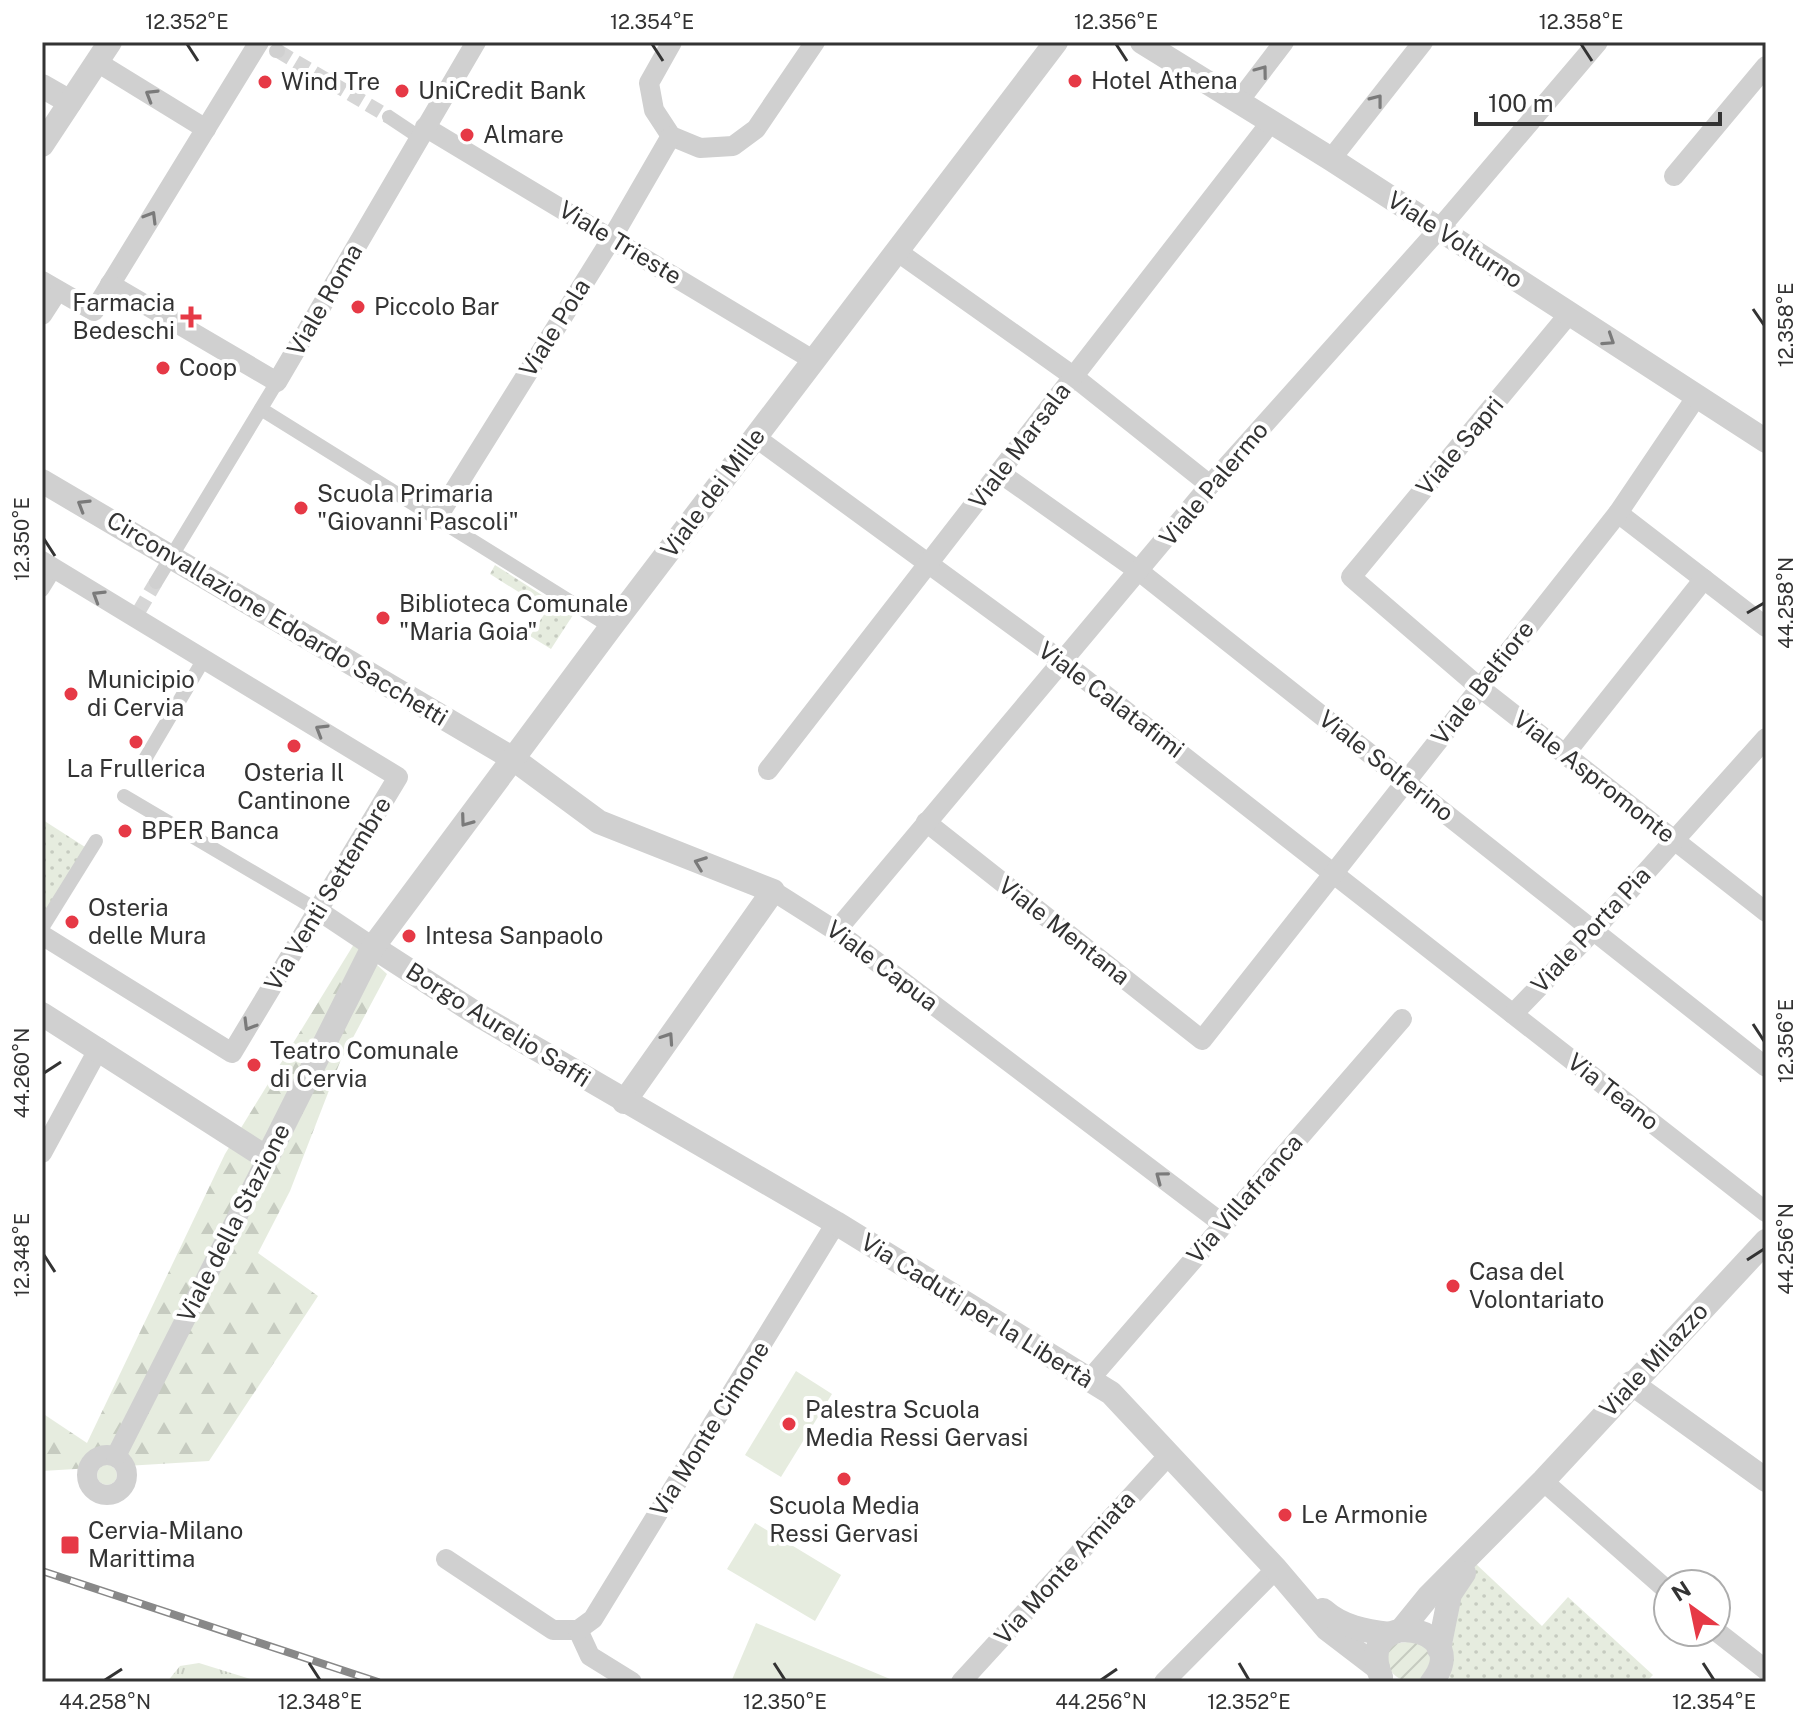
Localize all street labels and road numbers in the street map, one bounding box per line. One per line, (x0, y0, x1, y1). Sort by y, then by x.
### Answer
street label: Viale Volturno (1383, 185, 1529, 293)
street label: Viale Trieste (554, 195, 687, 290)
street label: Viale Roma (281, 239, 367, 360)
street label: Viale Pola (513, 273, 595, 382)
street label: Viale Marsala (963, 377, 1076, 514)
street label: Viale Sapri (1410, 390, 1509, 500)
street label: Viale Palermo (1153, 416, 1273, 551)
street label: Viale dei Mille (654, 422, 770, 563)
street label: Circonvallazione Edoardo Sacchetti (102, 505, 453, 731)
street label: Viale Belfiore (1425, 615, 1539, 750)
street label: Viale Calatafimi (1033, 635, 1190, 763)
street label: Viale Solferino (1314, 704, 1460, 827)
street label: Viale Aspromonte (1508, 704, 1681, 848)
street label: Via Venti Settembre (258, 791, 396, 996)
street label: Viale Porta Pia (1525, 861, 1656, 998)
street label: Viale Mentana (993, 870, 1136, 990)
street label: Viale Capua (821, 914, 944, 1016)
street label: Borgo Aurelio Saffi (401, 956, 596, 1092)
street label: Via Teano (1562, 1047, 1665, 1135)
street label: Viale della Stazione (171, 1119, 295, 1326)
street label: Via Villafranca (1181, 1128, 1308, 1268)
street label: Via Caduti per la Libertà (856, 1227, 1099, 1393)
street label: Viale Milazzo (1593, 1296, 1713, 1422)
street label: Via Monte Cimone (644, 1335, 775, 1521)
street label: Via Monte Amiata (988, 1485, 1140, 1650)

